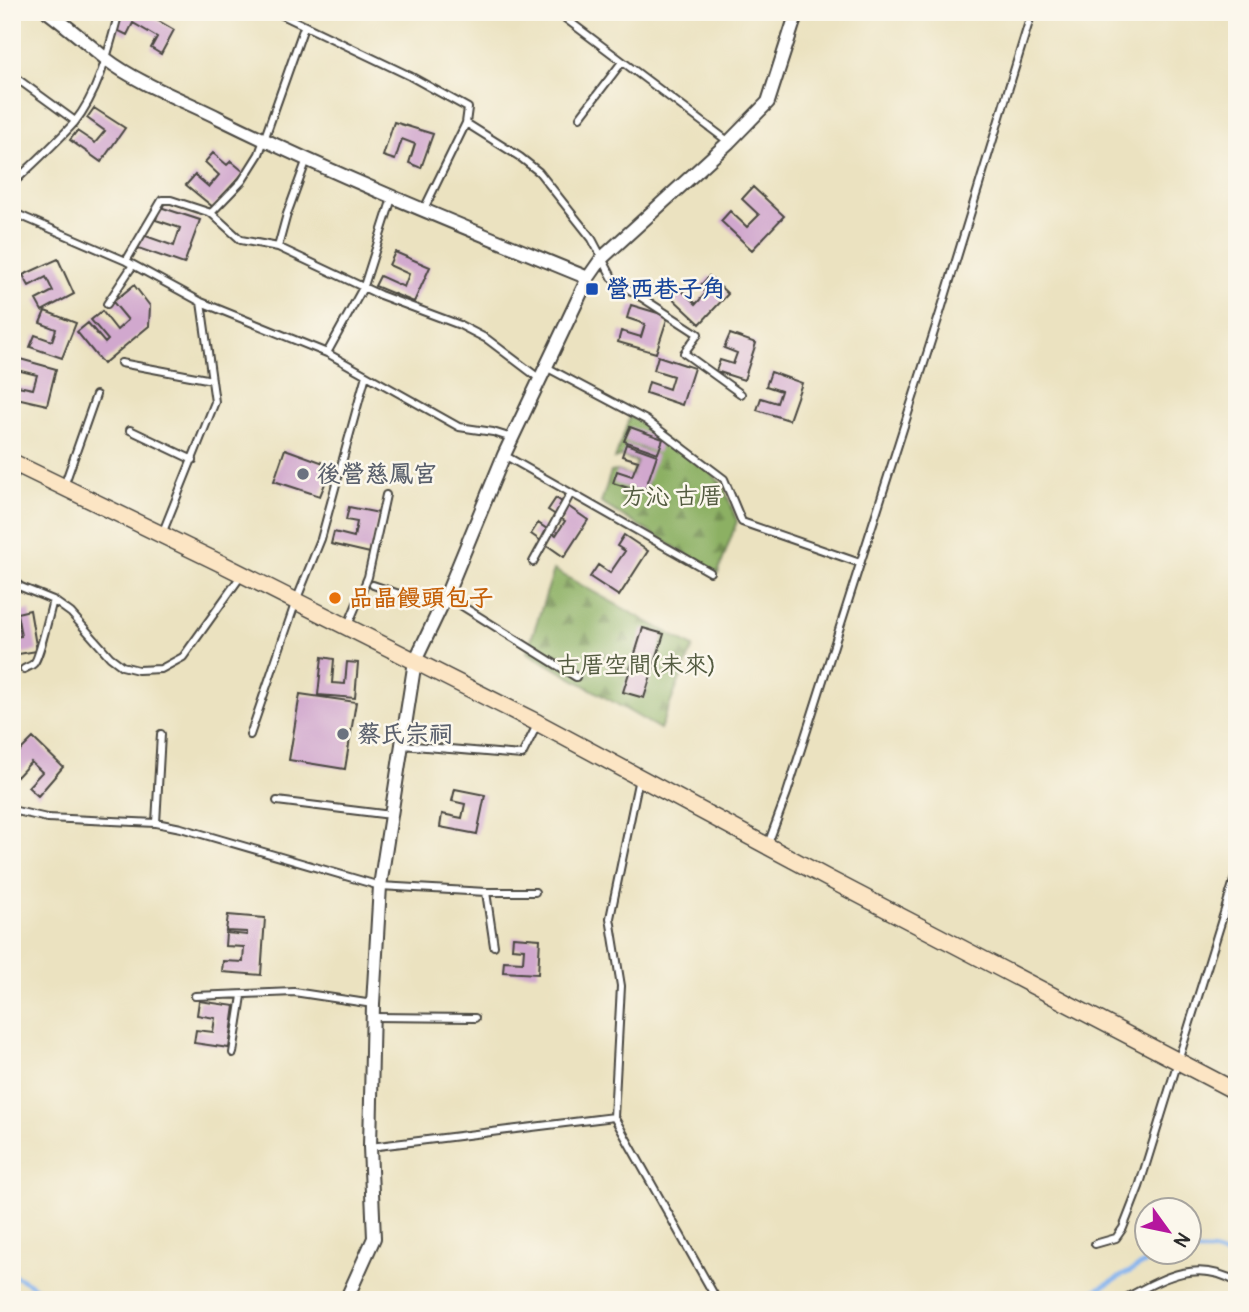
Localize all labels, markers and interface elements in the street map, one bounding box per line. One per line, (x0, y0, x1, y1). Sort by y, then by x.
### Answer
place label: 營西巷子角 (606, 275, 726, 304)
marker: 營西巷子角 (584, 281, 600, 297)
place label: 後營慈鳳宮 (317, 460, 437, 489)
marker: 後營慈鳳宮 (295, 466, 311, 482)
park label: 方沁 古厝 (621, 482, 723, 511)
place label: 品晶饅頭包子 (349, 584, 493, 613)
marker: 品晶饅頭包子 (327, 590, 343, 606)
park label: 古厝空間(未來) (556, 651, 716, 680)
place label: 蔡氏宗祠 (357, 720, 453, 749)
marker: 蔡氏宗祠 (335, 726, 351, 742)
north arrow (1134, 1196, 1204, 1266)
text: N (1168, 1228, 1195, 1252)

